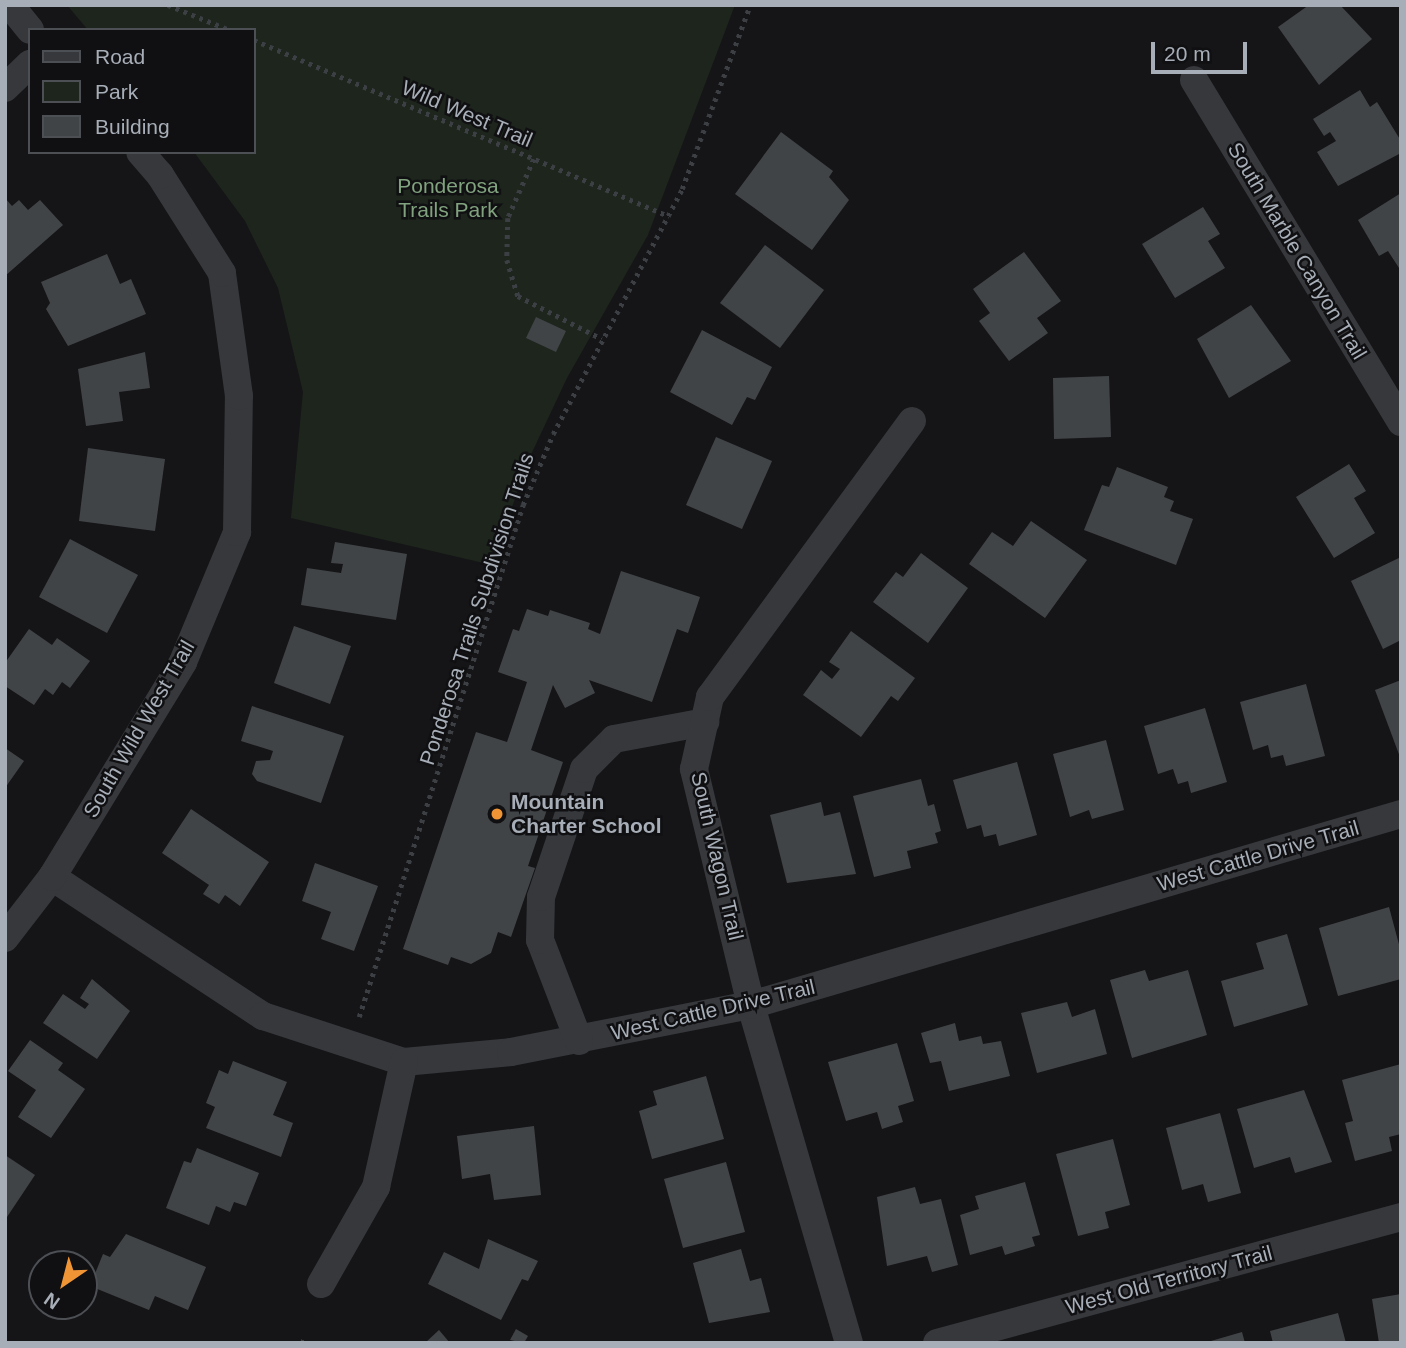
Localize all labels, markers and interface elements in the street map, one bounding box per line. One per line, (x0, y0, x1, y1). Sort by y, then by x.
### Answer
legend (28, 28, 256, 154)
scale bar (1154, 28, 1250, 72)
text: 20 m (1164, 42, 1211, 65)
text: Road (95, 45, 145, 68)
street label: Wild West Trail (398, 75, 536, 153)
text: Park (95, 80, 138, 103)
text: Building (95, 115, 170, 138)
street label: South Marble Canyon Trail (1222, 138, 1372, 364)
park label: Ponderosa Trails Park (397, 173, 499, 223)
street label: Ponderosa Trails Subdivision Trails (414, 449, 540, 769)
street label: South Wild West Trail (78, 636, 200, 822)
street label: South Wagon Trail (685, 769, 749, 943)
place label: Mountain Charter School (511, 789, 662, 839)
marker: Mountain Charter School (489, 806, 505, 822)
street label: West Cattle Drive Trail (1154, 815, 1362, 897)
street label: West Cattle Drive Trail (608, 974, 818, 1046)
street label: West Old Territory Trail (1063, 1240, 1275, 1320)
north arrow (28, 1250, 98, 1320)
text: N (40, 1288, 63, 1314)

